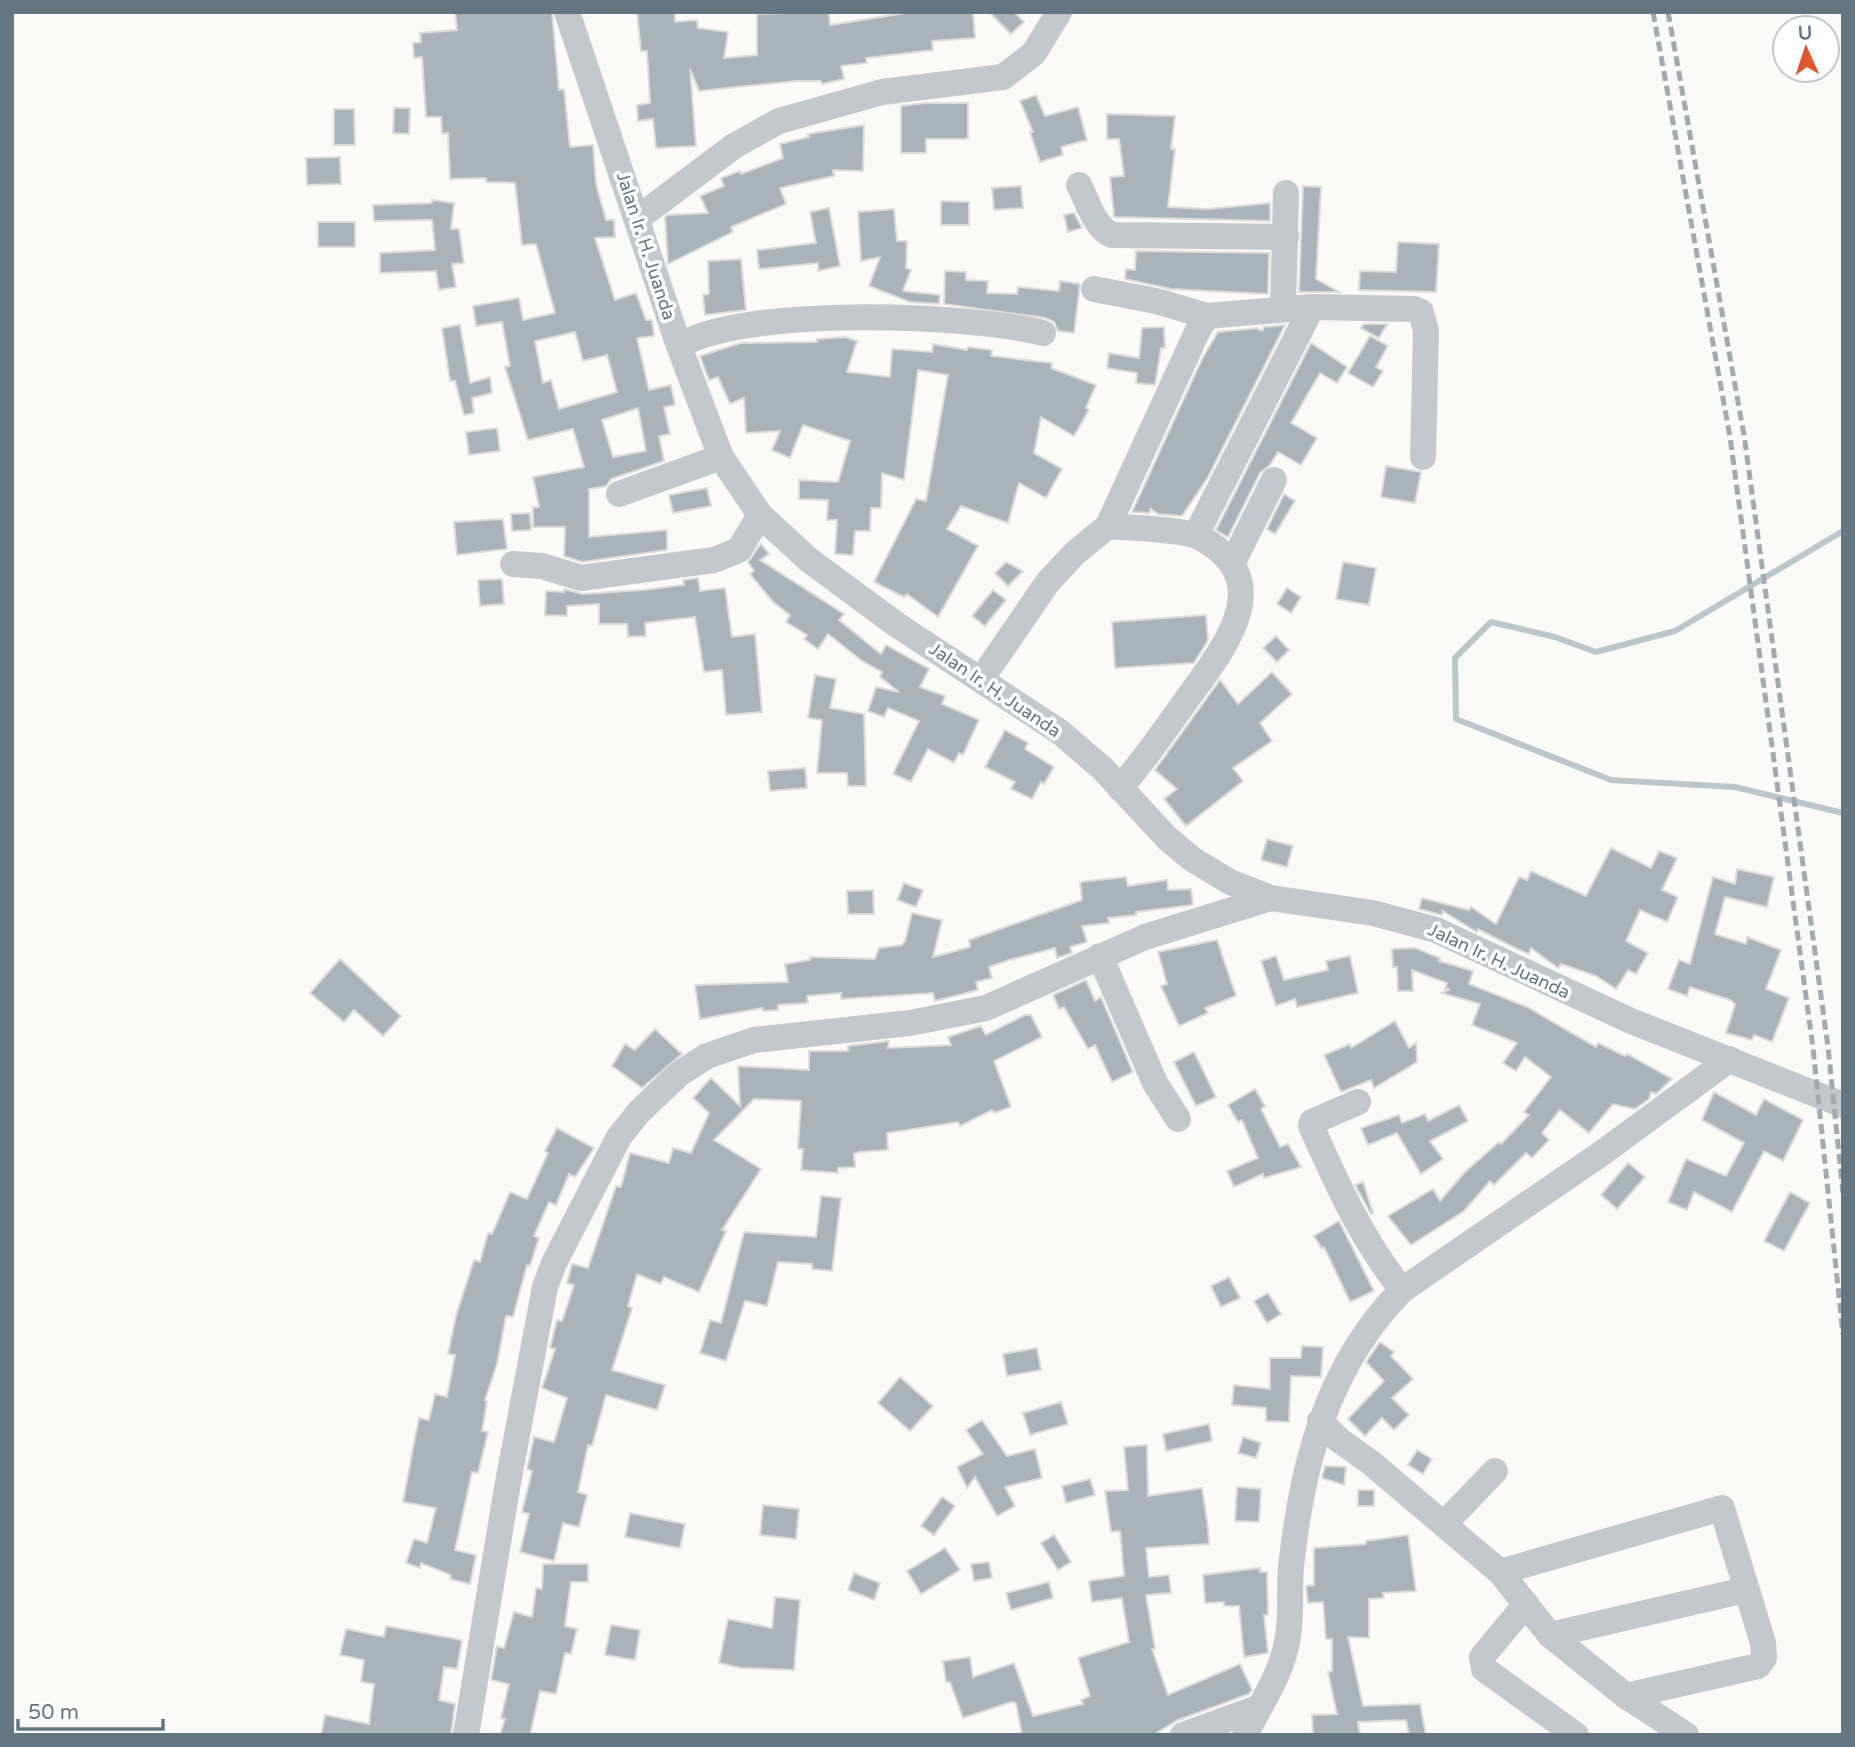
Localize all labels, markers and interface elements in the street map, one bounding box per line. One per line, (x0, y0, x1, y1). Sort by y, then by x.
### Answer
north arrow (1771, 14, 1841, 84)
text: U (1797, 22, 1813, 44)
street label: Jalan Ir. H. Juanda (612, 169, 680, 323)
street label: Jalan Ir. H. Juanda (925, 638, 1065, 742)
street label: Jalan Ir. H. Juanda (1424, 918, 1574, 1004)
scale bar (18, 1688, 163, 1732)
text: 50 m (28, 1700, 79, 1725)

